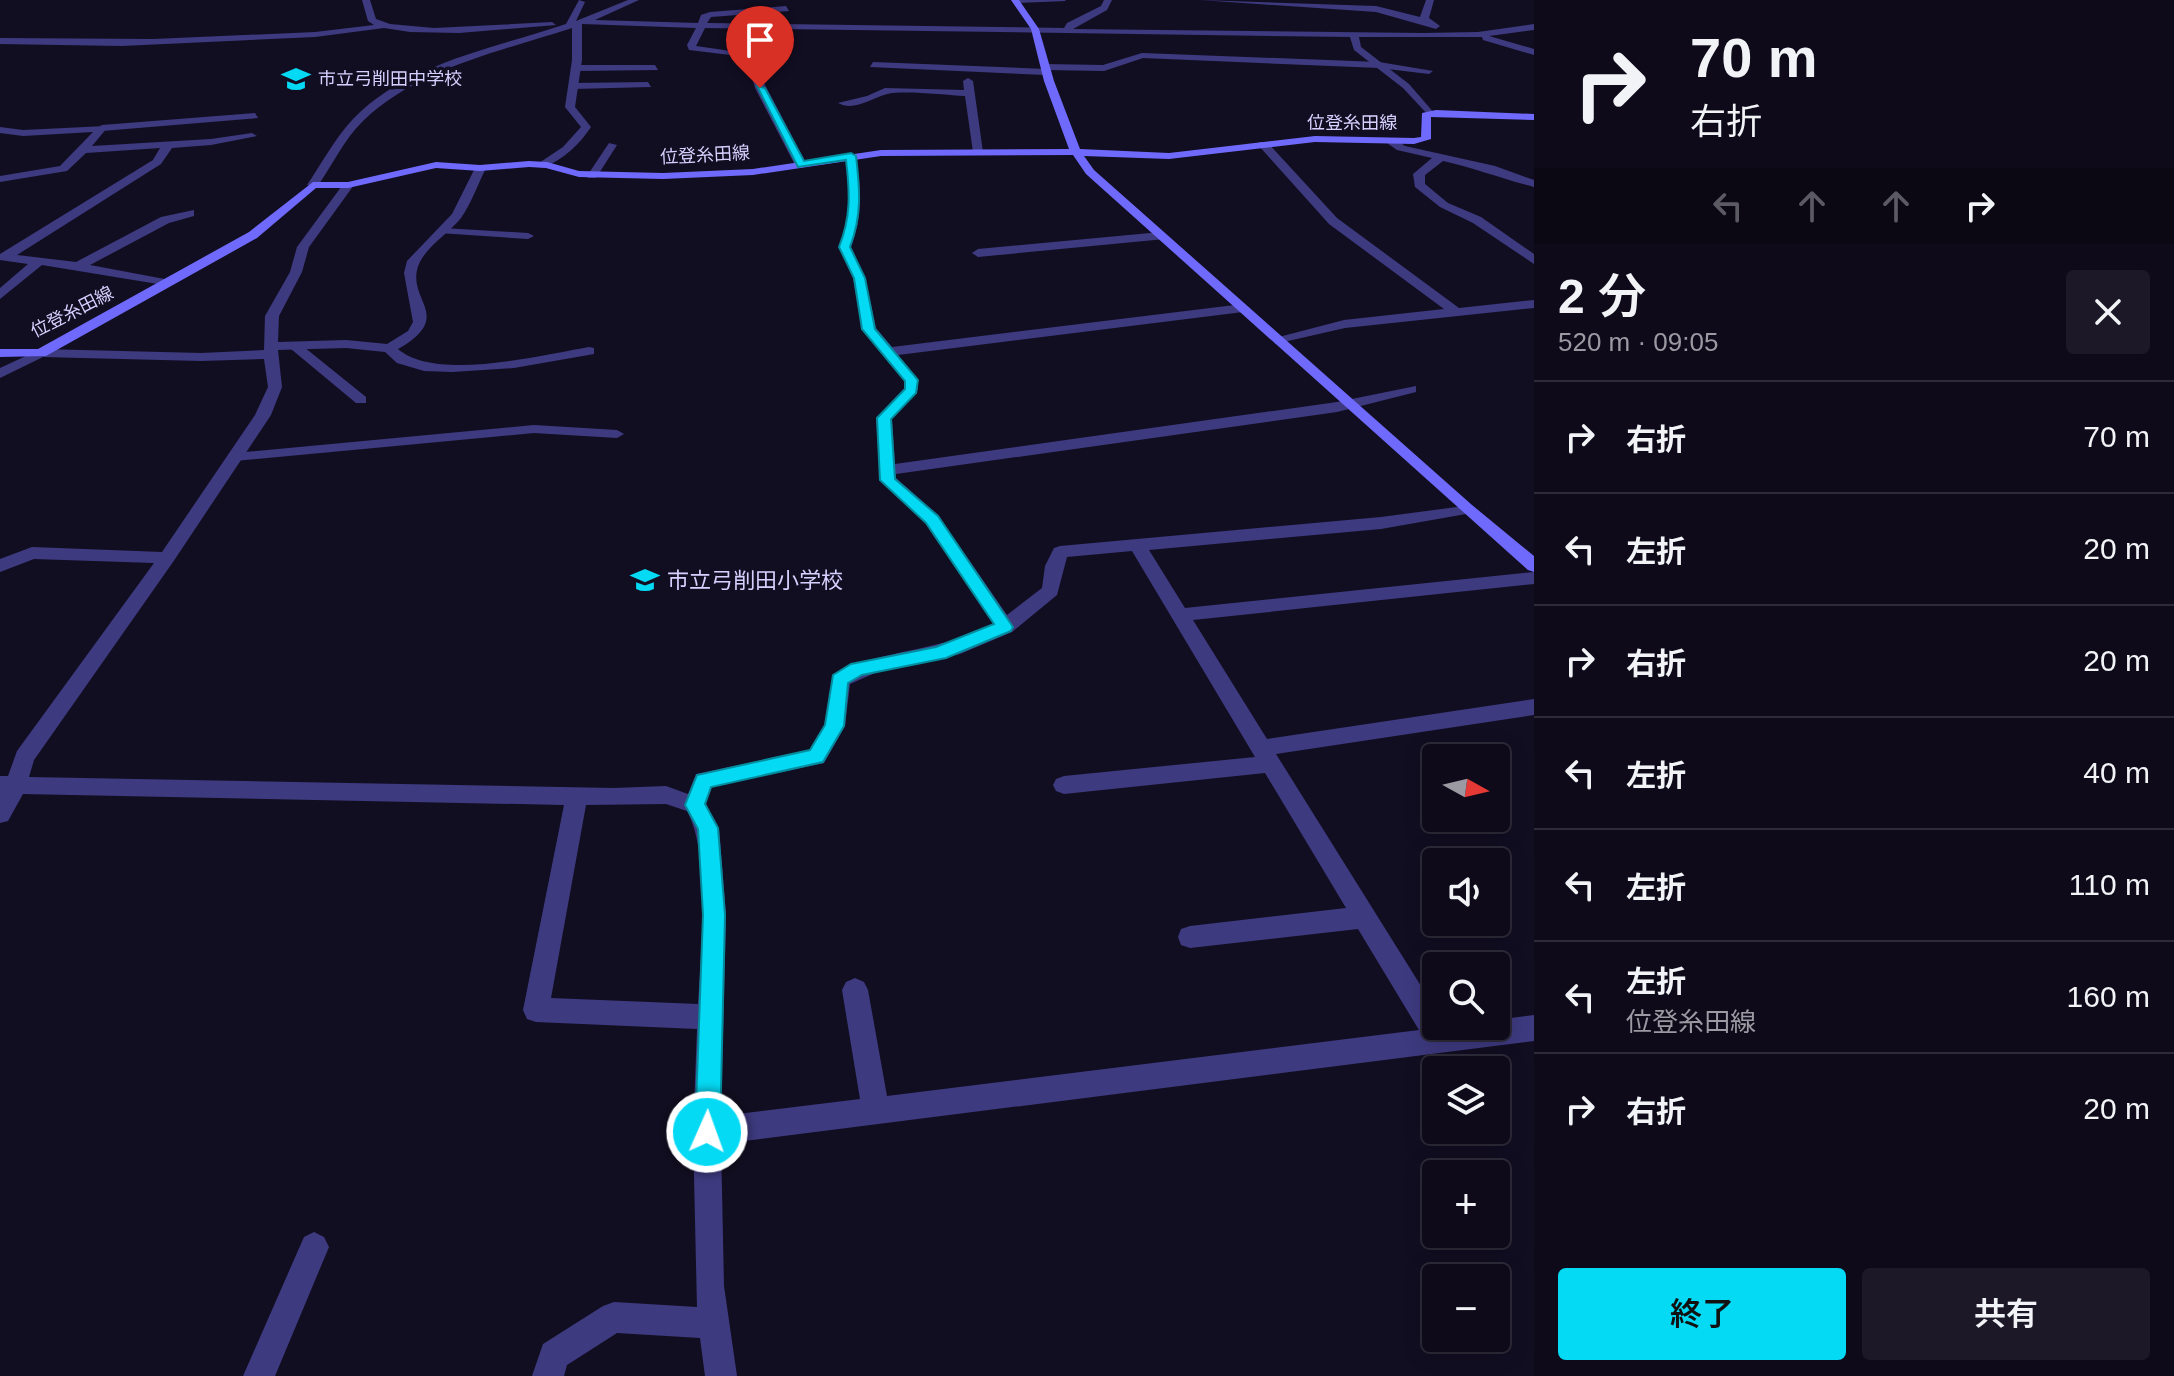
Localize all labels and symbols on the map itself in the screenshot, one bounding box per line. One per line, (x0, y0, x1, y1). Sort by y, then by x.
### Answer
pin (726, 6, 794, 88)
school or university icon: 市立弓削田中学校 (281, 64, 311, 94)
place label: 市立弓削田中学校 (318, 69, 462, 89)
street label: 位登糸田線 (1307, 113, 1397, 133)
street label: 位登糸田線 (660, 143, 750, 167)
street label: 位登糸田線 (27, 283, 117, 341)
school or university icon: 市立弓削田小学校 (630, 565, 660, 595)
place label: 市立弓削田小学校 (667, 568, 843, 593)
north arrow (1422, 744, 1510, 832)
position arrow (665, 1090, 749, 1174)

